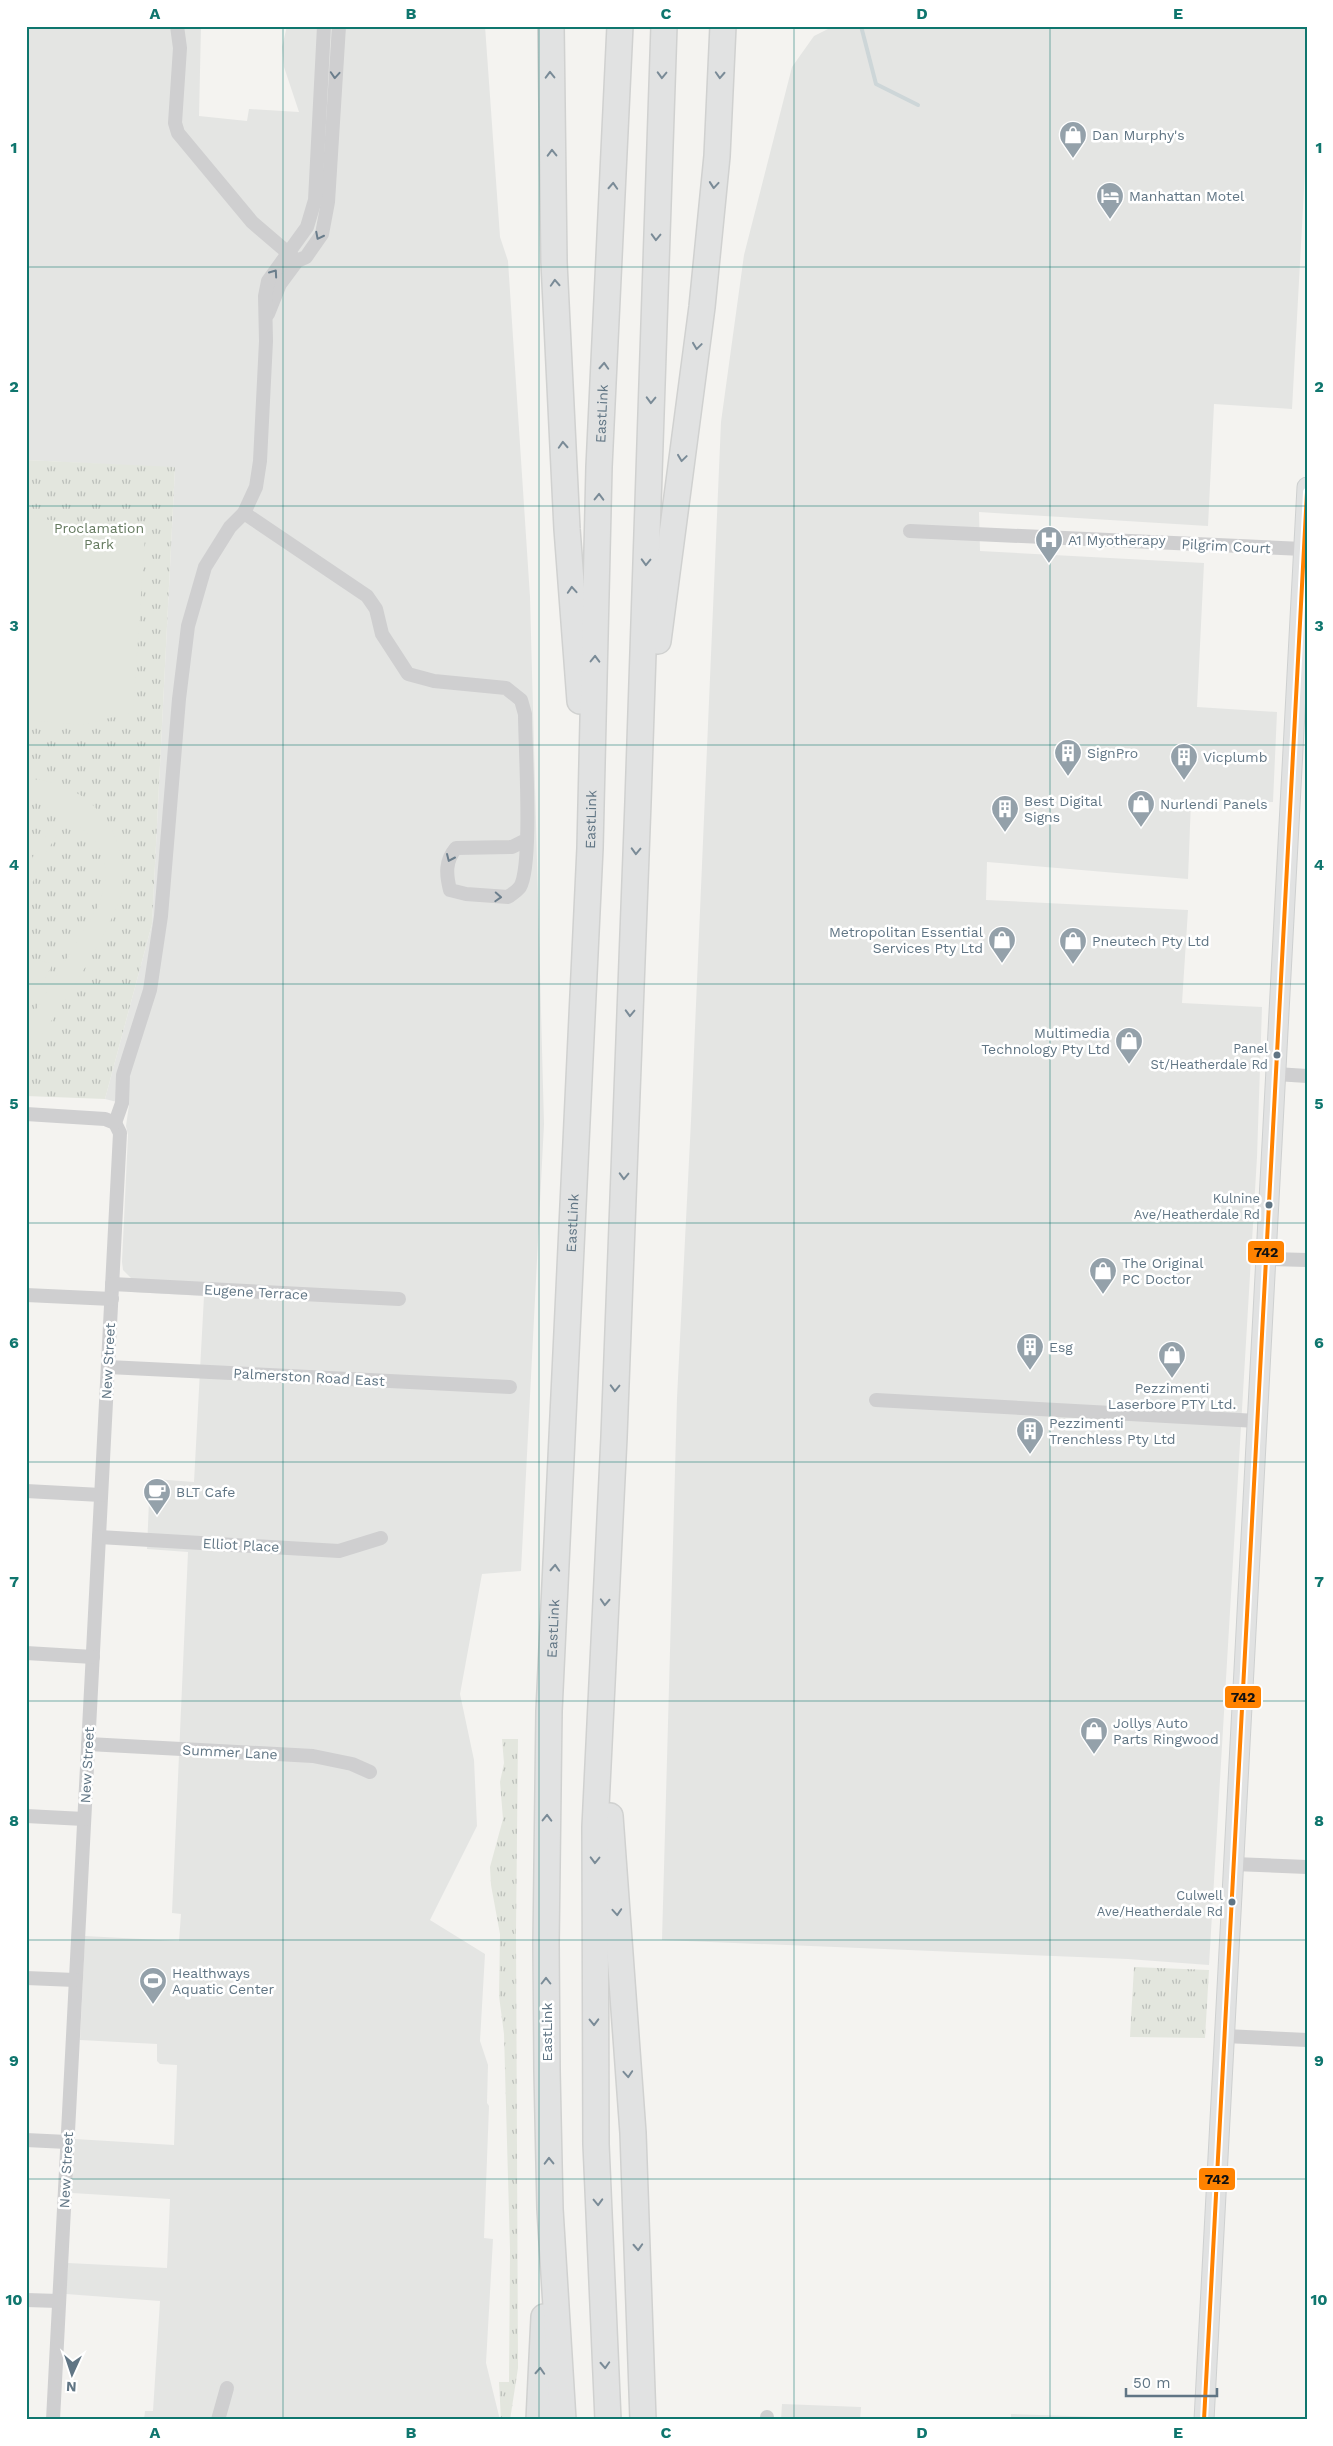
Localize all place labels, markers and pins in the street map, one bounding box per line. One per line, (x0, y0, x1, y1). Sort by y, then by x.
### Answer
shop icon: Dan Murphy's (1058, 120, 1088, 159)
place label: Dan Murphy's (1092, 127, 1185, 143)
hotel icon: Manhattan Motel (1095, 181, 1125, 220)
place label: Manhattan Motel (1129, 188, 1245, 204)
hospital icon: A1 Myotherapy (1034, 525, 1064, 564)
place label: A1 Myotherapy (1068, 532, 1167, 548)
building icon: SignPro (1053, 738, 1083, 777)
building icon: Vicplumb (1169, 742, 1199, 781)
place label: SignPro (1087, 745, 1138, 761)
place label: Vicplumb (1203, 749, 1267, 765)
shop icon: Nurlendi Panels (1126, 789, 1156, 828)
place label: Best Digital Signs (1024, 793, 1103, 825)
building icon: Best Digital Signs (990, 794, 1020, 833)
place label: Nurlendi Panels (1160, 796, 1268, 812)
place label: Metropolitan Essential Services Pty Ltd (829, 924, 984, 956)
shop icon: Metropolitan Essential Services Pty Ltd (987, 925, 1017, 964)
shop icon: Pneutech Pty Ltd (1058, 926, 1088, 965)
place label: Pneutech Pty Ltd (1092, 933, 1210, 949)
place label: Multimedia Technology Pty Ltd (981, 1025, 1110, 1057)
shop icon: Multimedia Technology Pty Ltd (1114, 1026, 1144, 1065)
place label: Panel St/Heatherdale Rd (1150, 1041, 1268, 1072)
marker: Panel St/Heatherdale Rd (1272, 1050, 1282, 1060)
place label: Kulnine Ave/Heatherdale Rd (1134, 1191, 1260, 1222)
marker: Kulnine Ave/Heatherdale Rd (1264, 1200, 1274, 1210)
place label: The Original PC Doctor (1122, 1255, 1204, 1287)
shop icon: The Original PC Doctor (1088, 1256, 1118, 1295)
building icon: Esg (1015, 1332, 1045, 1371)
place label: Esg (1049, 1339, 1073, 1355)
shop icon: Pezzimenti Laserbore PTY Ltd. (1157, 1340, 1187, 1379)
place label: Pezzimenti Laserbore PTY Ltd. (1108, 1380, 1236, 1412)
place label: Pezzimenti Trenchless Pty Ltd (1049, 1415, 1176, 1447)
building icon: Pezzimenti Trenchless Pty Ltd (1015, 1416, 1045, 1455)
cafe icon: BLT Cafe (142, 1477, 172, 1516)
place label: BLT Cafe (176, 1484, 235, 1500)
place label: Jollys Auto Parts Ringwood (1113, 1715, 1219, 1747)
shop icon: Jollys Auto Parts Ringwood (1079, 1716, 1109, 1755)
place label: Culwell Ave/Heatherdale Rd (1097, 1888, 1223, 1919)
marker: Culwell Ave/Heatherdale Rd (1227, 1897, 1237, 1907)
place label: Healthways Aquatic Center (172, 1965, 275, 1997)
sports icon: Healthways Aquatic Center (138, 1966, 168, 2005)

